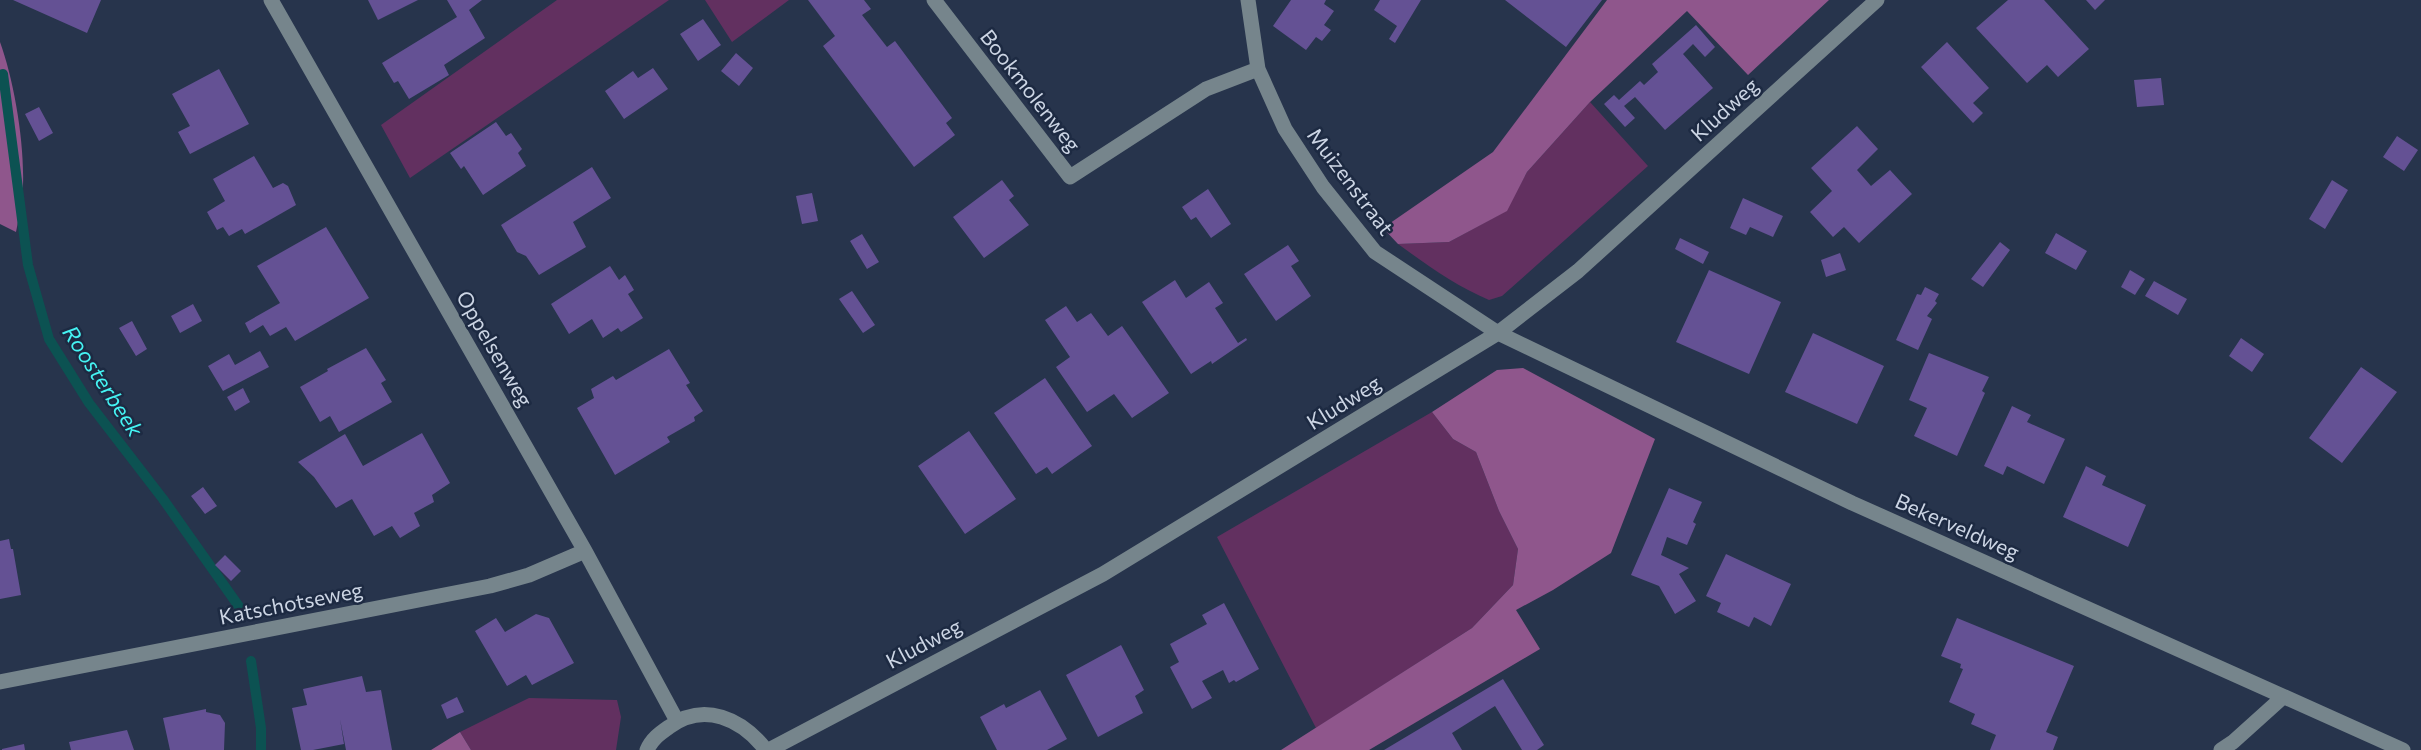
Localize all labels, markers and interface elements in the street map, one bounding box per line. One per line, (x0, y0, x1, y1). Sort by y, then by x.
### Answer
street label: Bookmolenweg (976, 24, 1087, 156)
street label: Kludweg (1685, 72, 1763, 146)
street label: Muizenstraat (1303, 123, 1400, 240)
street label: Oppelsenweg (452, 286, 539, 411)
water label: Roosterbeek (57, 320, 150, 442)
street label: Kludweg (1302, 369, 1385, 434)
street label: Bekerveldweg (1892, 487, 2023, 564)
street label: Katschotseweg (217, 576, 365, 629)
street label: Kludweg (881, 612, 965, 673)

